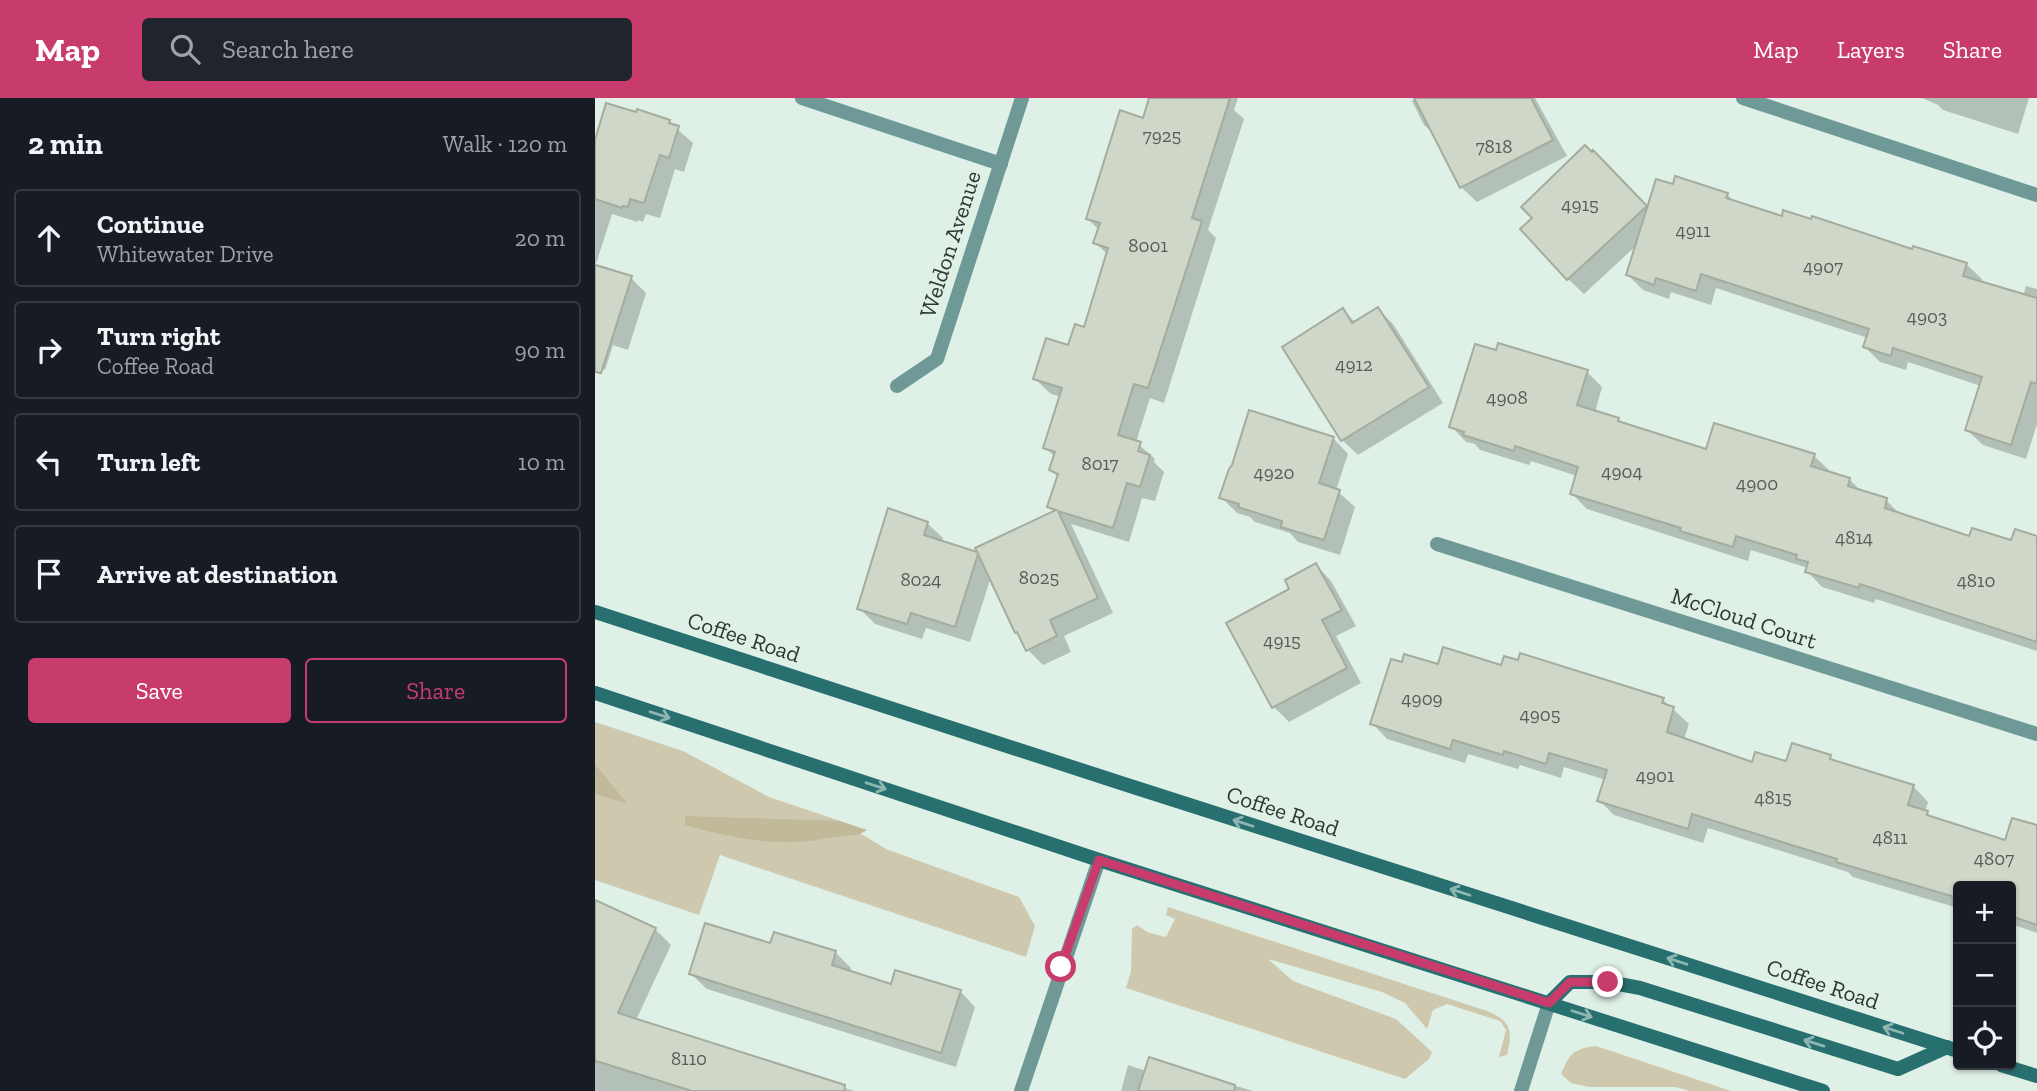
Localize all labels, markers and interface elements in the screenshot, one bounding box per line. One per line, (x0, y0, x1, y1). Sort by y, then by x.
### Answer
search box (142, 18, 632, 81)
text: Map (35, 30, 100, 69)
icon: search (166, 30, 204, 68)
text: Search here (222, 33, 354, 65)
text: Map (1753, 35, 1799, 64)
text: Layers (1837, 35, 1905, 64)
text: Share (1943, 35, 2002, 64)
house number: 7925 (1143, 124, 1181, 147)
text: 2 min (28, 126, 103, 162)
text: Walk · 120 m (443, 130, 567, 158)
house number: 7818 (1476, 135, 1512, 158)
street label: Weldon Avenue (913, 167, 987, 321)
house number: 4915 (1561, 193, 1599, 216)
text: Continue (97, 208, 204, 240)
icon: ahead (30, 219, 68, 257)
house number: 4911 (1676, 219, 1710, 242)
text: 20 m (515, 224, 565, 252)
house number: 8001 (1128, 234, 1168, 257)
text: Whitewater Drive (97, 240, 274, 268)
house number: 4907 (1803, 255, 1843, 278)
house number: 4903 (1907, 305, 1947, 328)
text: Turn right (97, 320, 220, 352)
icon: right (30, 331, 68, 369)
text: 90 m (514, 336, 565, 364)
text: Coffee Road (97, 352, 214, 380)
house number: 4912 (1335, 353, 1373, 376)
house number: 4908 (1486, 386, 1528, 409)
icon: left (30, 443, 68, 481)
text: Turn left (97, 446, 200, 478)
text: 10 m (518, 448, 565, 476)
house number: 8017 (1081, 452, 1119, 475)
house number: 4904 (1601, 460, 1643, 483)
house number: 4920 (1253, 461, 1295, 484)
house number: 4900 (1736, 472, 1778, 495)
house number: 4814 (1835, 526, 1873, 549)
icon: arrive (30, 555, 68, 593)
text: Arrive at destination (97, 558, 337, 590)
house number: 8025 (1019, 566, 1059, 589)
house number: 8024 (900, 568, 942, 591)
house number: 4810 (1957, 569, 1995, 592)
street label: McCloud Court (1668, 581, 1821, 655)
street label: Coffee Road (684, 606, 804, 668)
house number: 4915 (1263, 629, 1301, 652)
button: Save (28, 658, 291, 723)
button: Share (305, 658, 567, 723)
house number: 4909 (1401, 687, 1443, 710)
house number: 4905 (1519, 703, 1561, 726)
one-way arrow (648, 710, 670, 722)
house number: 4901 (1636, 764, 1674, 787)
street label: Coffee Road (1223, 780, 1343, 842)
one-way arrow (864, 781, 886, 793)
house number: 4815 (1754, 786, 1792, 809)
one-way arrow (1232, 815, 1254, 828)
house number: 4811 (1872, 826, 1908, 849)
house number: 4807 (1974, 847, 2014, 870)
map controls (1953, 881, 2016, 1070)
button: + (1953, 881, 2016, 944)
one-way arrow (1449, 885, 1471, 897)
button: − (1953, 944, 2016, 1007)
route start (1045, 951, 1076, 982)
street label: Coffee Road (1763, 953, 1883, 1015)
one-way arrow (1666, 954, 1688, 966)
route end (1592, 966, 1623, 997)
button: locate (1953, 1007, 2016, 1070)
one-way arrow (1571, 1008, 1593, 1021)
one-way arrow (1883, 1023, 1905, 1036)
one-way arrow (1803, 1036, 1825, 1049)
house number: 8110 (671, 1047, 707, 1070)

